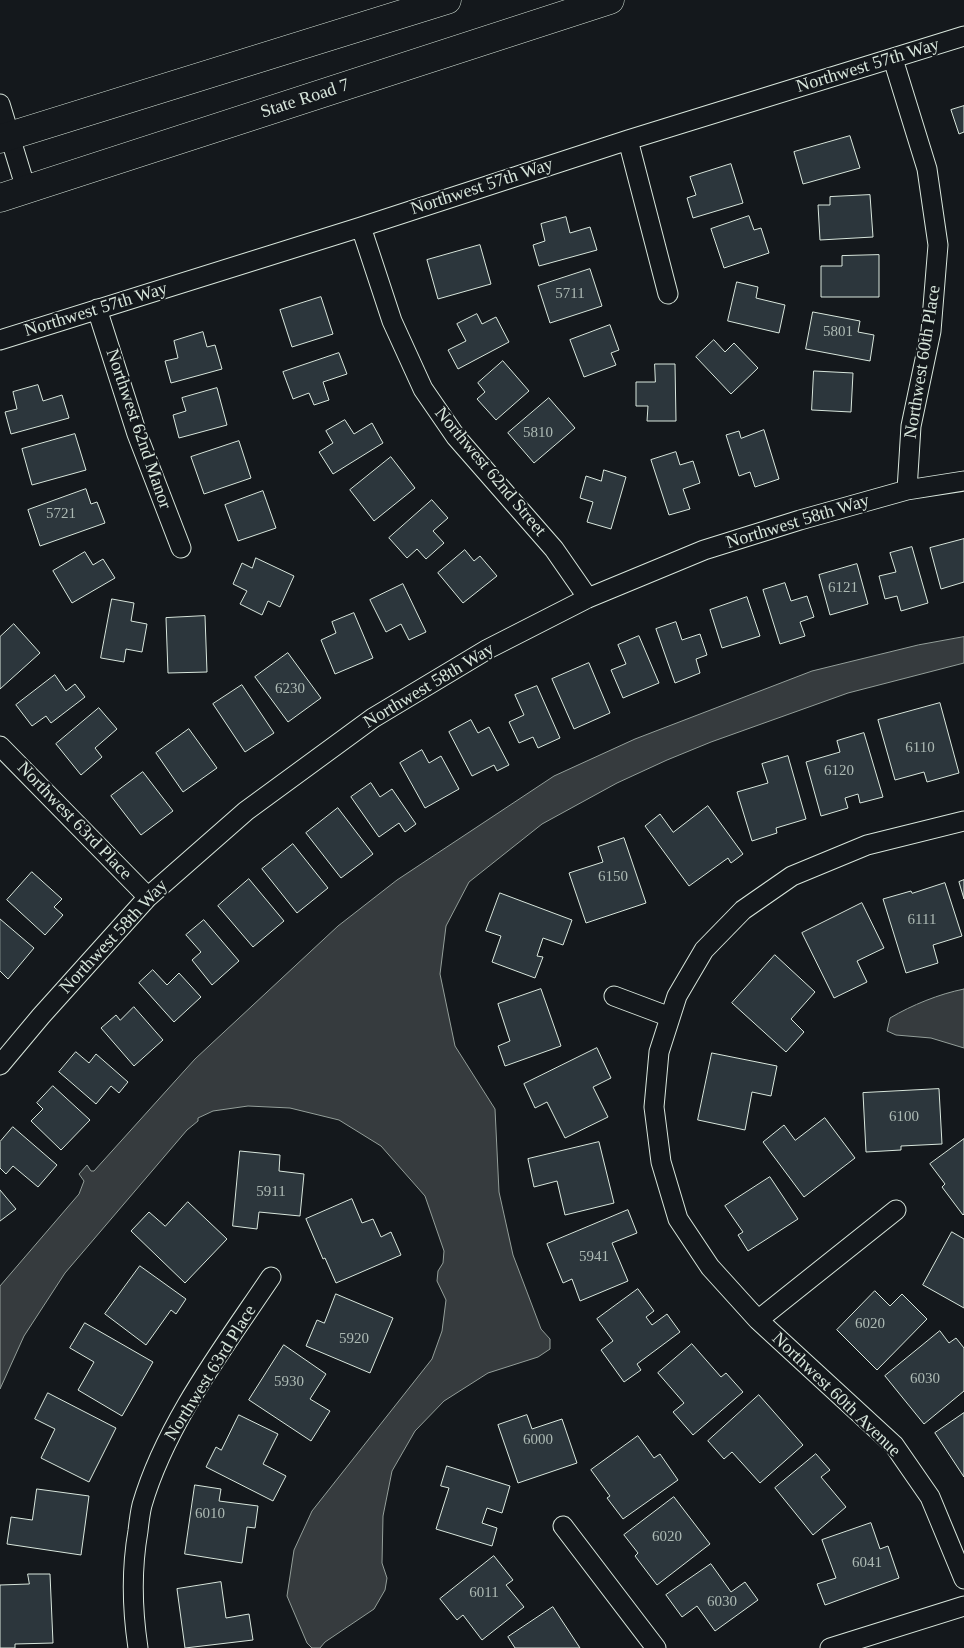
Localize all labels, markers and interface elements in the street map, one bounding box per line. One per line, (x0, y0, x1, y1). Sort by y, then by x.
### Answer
street label: Northwest 57th Way (794, 34, 942, 98)
street label: State Road 7 (258, 75, 352, 123)
street label: Northwest 57th Way (408, 154, 556, 220)
street label: Northwest 57th Way (22, 278, 170, 342)
street label: Northwest 60th Place (900, 284, 946, 440)
house number: 5711 (555, 285, 585, 303)
house number: 5801 (823, 323, 853, 341)
street label: Northwest 62nd Manor (100, 346, 176, 512)
street label: Northwest 62nd Street (430, 403, 550, 541)
house number: 5810 (523, 424, 553, 442)
street label: Northwest 58th Way (724, 490, 872, 554)
house number: 5721 (46, 505, 76, 523)
house number: 6121 (828, 579, 858, 597)
street label: Northwest 58th Way (360, 638, 498, 734)
house number: 6230 (275, 680, 305, 698)
house number: 6110 (905, 739, 935, 757)
street label: Northwest 63rd Place (12, 757, 136, 885)
house number: 6120 (824, 762, 854, 780)
house number: 6150 (598, 868, 628, 886)
street label: Northwest 58th Way (55, 875, 173, 999)
house number: 6111 (908, 911, 936, 929)
house number: 6100 (889, 1108, 919, 1126)
house number: 5911 (256, 1183, 286, 1201)
house number: 5941 (579, 1248, 609, 1266)
street label: Northwest 63rd Place (161, 1301, 261, 1445)
house number: 6020 (855, 1315, 885, 1333)
street label: Northwest 60th Avenue (767, 1328, 905, 1462)
house number: 5920 (339, 1330, 369, 1348)
house number: 6030 (910, 1370, 940, 1388)
house number: 5930 (274, 1373, 304, 1391)
house number: 6000 (523, 1431, 553, 1449)
house number: 6010 (195, 1505, 225, 1523)
house number: 6020 (652, 1528, 682, 1546)
house number: 6041 (852, 1554, 882, 1572)
house number: 6011 (469, 1584, 499, 1602)
house number: 6030 (707, 1593, 737, 1611)

